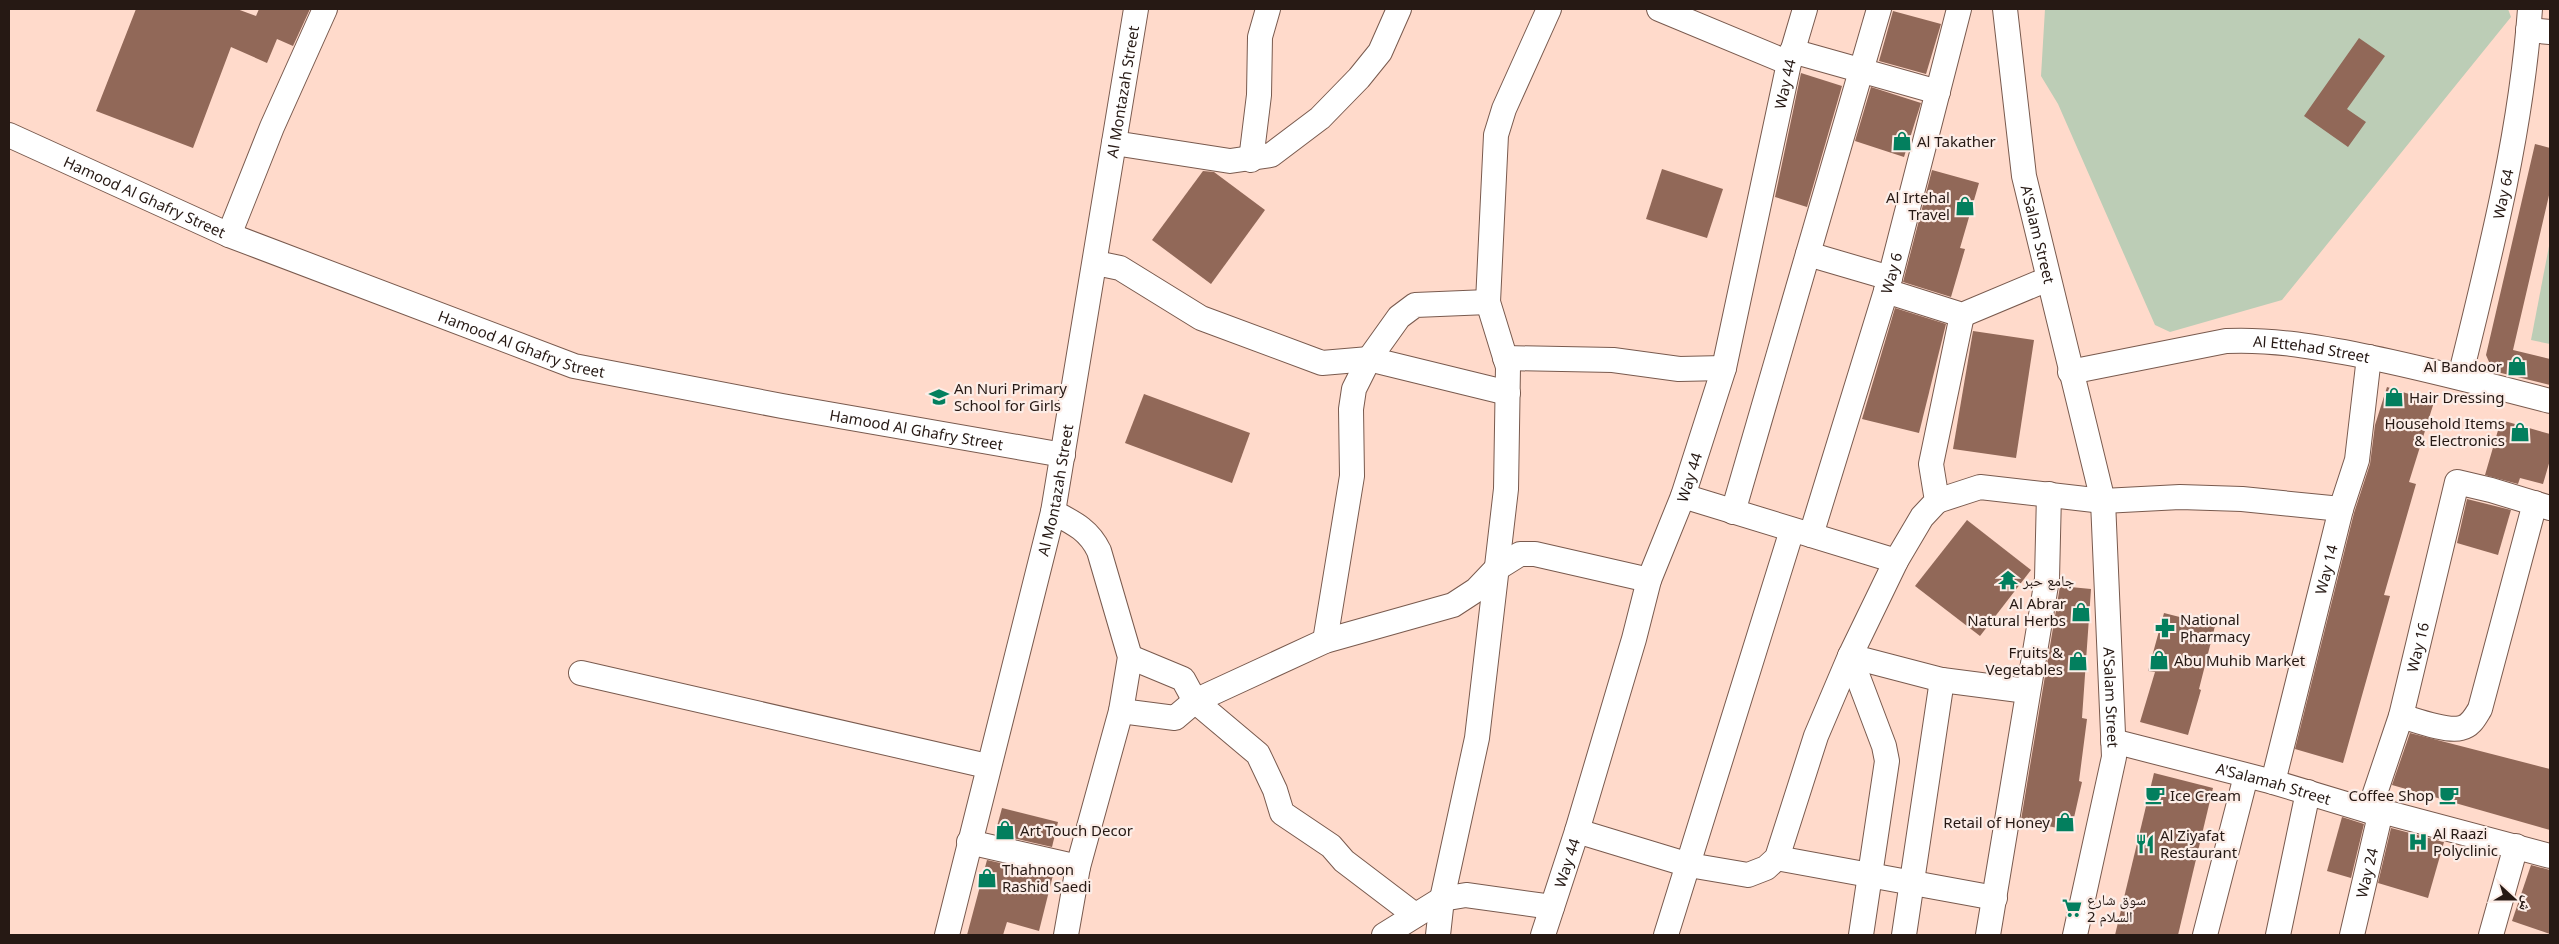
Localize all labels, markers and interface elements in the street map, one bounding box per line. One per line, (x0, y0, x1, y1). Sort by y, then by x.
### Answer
street label: Al Montazah Street (1102, 24, 1143, 159)
street label: Way 44 (1769, 57, 1800, 111)
shop icon: Al Takather (1891, 130, 1913, 152)
place label: Al Takather (1917, 131, 1996, 151)
street label: Hamood Al Ghafry Street (61, 151, 229, 242)
street label: Way 64 (2488, 167, 2518, 221)
street label: A'Salam Street (2017, 183, 2060, 286)
place label: Al Irtehal Travel (1886, 187, 1950, 224)
shop icon: Al Irtehal Travel (1954, 195, 1976, 217)
street label: Way 6 (1876, 250, 1906, 296)
street label: Hamood Al Ghafry Street (435, 305, 607, 382)
street label: Al Ettehad Street (2253, 331, 2372, 367)
shop icon: Al Bandoor (2506, 355, 2528, 377)
place label: Al Bandoor (2424, 356, 2502, 376)
place label: An Nuri Primary School for Girls (954, 378, 1067, 415)
school or university icon: An Nuri Primary School for Girls (928, 386, 950, 408)
shop icon: Hair Dressing (2383, 386, 2405, 408)
place label: Hair Dressing (2409, 387, 2505, 407)
street label: Hamood Al Ghafry Street (828, 405, 1005, 454)
place label: Household Items & Electronics (2384, 413, 2505, 450)
shop icon: Household Items & Electronics (2509, 421, 2531, 443)
street label: Al Montazah Street (1032, 422, 1077, 558)
street label: Way 44 (1672, 449, 1706, 504)
street label: Way 14 (2310, 542, 2342, 597)
temple icon: جامع حبر (1997, 569, 2019, 591)
place label: جامع حبر (2022, 570, 2075, 591)
place label: Al Abrar Natural Herbs (1967, 593, 2066, 630)
shop icon: Al Abrar Natural Herbs (2070, 601, 2092, 623)
place label: National Pharmacy (2180, 609, 2251, 646)
pharmacy icon: National Pharmacy (2154, 617, 2176, 639)
street label: Way 16 (2402, 620, 2433, 674)
place label: Fruits & Vegetables (1986, 642, 2063, 679)
street label: A'Salam Street (2099, 647, 2124, 749)
shop icon: Abu Muhib Market (2148, 649, 2170, 671)
shop icon: Fruits & Vegetables (2067, 650, 2089, 672)
place label: Abu Muhib Market (2174, 650, 2306, 670)
street label: A'Salamah Street (2214, 758, 2334, 809)
cafe icon: Ice Cream (2144, 784, 2166, 806)
cafe icon: Coffee Shop (2438, 784, 2460, 806)
place label: Ice Cream (2170, 785, 2241, 805)
place label: Coffee Shop (2348, 785, 2434, 805)
shop icon: Retail of Honey (2054, 811, 2076, 833)
place label: Retail of Honey (1943, 812, 2050, 832)
shop icon: Art Touch Decor (994, 819, 1016, 841)
place label: Art Touch Decor (1020, 820, 1133, 840)
place label: Al Raazi Polyclinic (2433, 823, 2498, 860)
place label: Al Ziyafat Restaurant (2160, 825, 2238, 862)
hospital icon: Al Raazi Polyclinic (2407, 831, 2429, 853)
restaurant icon: Al Ziyafat Restaurant (2134, 833, 2156, 855)
street label: Way 44 (1549, 835, 1584, 890)
street label: Way 24 (2351, 845, 2382, 900)
place label: Thahnoon Rashid Saedi (1002, 859, 1091, 896)
shop icon: Thahnoon Rashid Saedi (976, 867, 998, 889)
north arrow (2489, 874, 2539, 924)
place label: سوق شارع السلام 2 (2087, 889, 2146, 927)
text: ش (2515, 893, 2538, 914)
supermarket icon: سوق شارع السلام 2 (2061, 897, 2083, 919)

